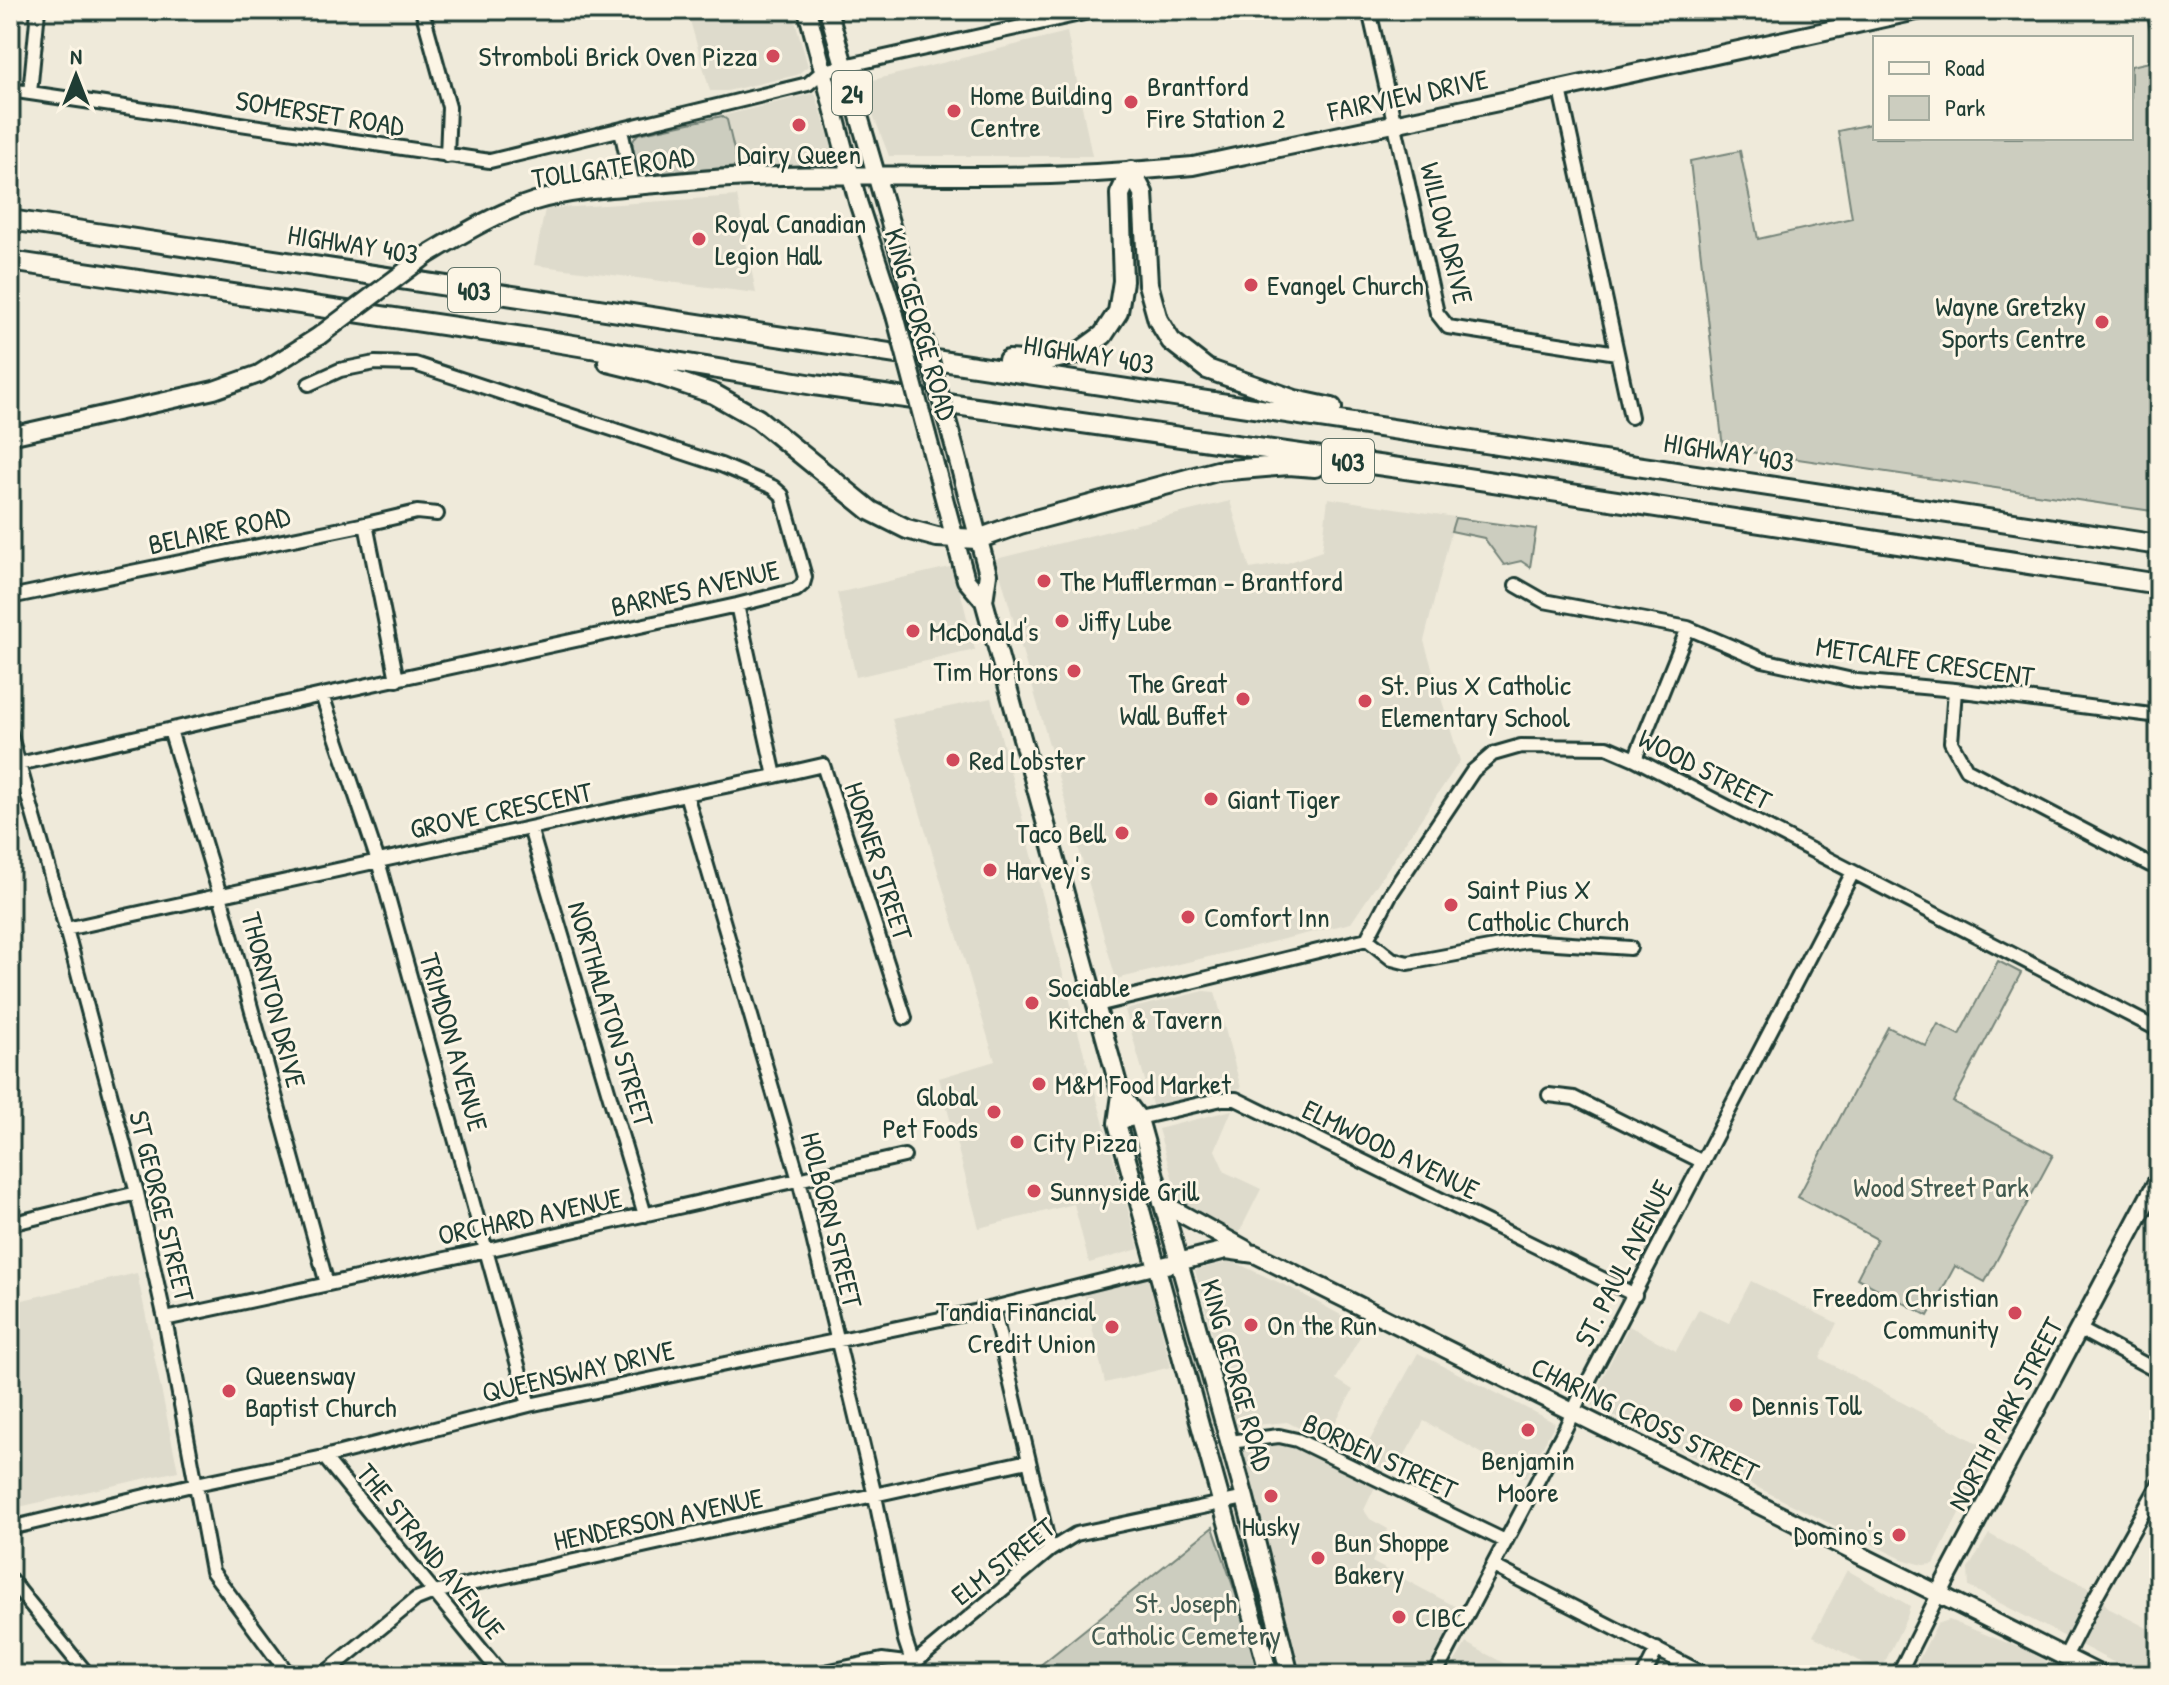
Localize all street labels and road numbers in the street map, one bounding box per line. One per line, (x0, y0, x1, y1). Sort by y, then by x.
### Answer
street label: FAIRVIEW DRIVE (1324, 60, 1491, 131)
road number: 24 (832, 71, 872, 115)
street label: SOMERSET ROAD (233, 81, 408, 145)
street label: TOLLGATE ROAD (529, 137, 697, 197)
street label: WILLOW DRIVE (1411, 158, 1483, 308)
street label: HIGHWAY 403 (285, 215, 421, 273)
street label: KING GEORGE ROAD (876, 224, 967, 425)
road number: 403 (448, 268, 500, 312)
street label: HIGHWAY 403 (1021, 325, 1157, 383)
street label: HIGHWAY 403 (1661, 423, 1797, 481)
road number: 403 (1322, 439, 1374, 483)
street label: BELAIRE ROAD (145, 496, 294, 564)
street label: BARNES AVENUE (607, 550, 783, 626)
street label: METCALFE CRESCENT (1813, 627, 2037, 695)
street label: WOOD STREET (1632, 719, 1779, 819)
street label: GROVE CRESCENT (406, 772, 596, 848)
street label: HORNER STREET (836, 777, 923, 946)
street label: NORTHALATON STREET (559, 897, 664, 1132)
street label: THORNTON DRIVE (232, 908, 316, 1092)
street label: TRIMDON AVENUE (410, 948, 498, 1136)
street label: ELMWOOD AVENUE (1296, 1090, 1486, 1208)
street label: ST GEORGE STREET (120, 1107, 204, 1306)
street label: HOLBORN STREET (792, 1128, 872, 1313)
street label: ST. PAUL AVENUE (1565, 1173, 1681, 1353)
street label: ORCHARD AVENUE (434, 1178, 626, 1254)
street label: KING GEORGE ROAD (1192, 1275, 1283, 1476)
street label: NORTH PARK STREET (1938, 1310, 2072, 1517)
street label: QUEENSWAY DRIVE (478, 1330, 678, 1412)
street label: CHARING CROSS STREET (1525, 1347, 1766, 1491)
street label: BORDEN STREET (1297, 1404, 1464, 1509)
street label: THE STRAND AVENUE (348, 1455, 514, 1647)
street label: HENDERSON AVENUE (550, 1478, 766, 1560)
street label: ELM STREET (943, 1508, 1064, 1614)

